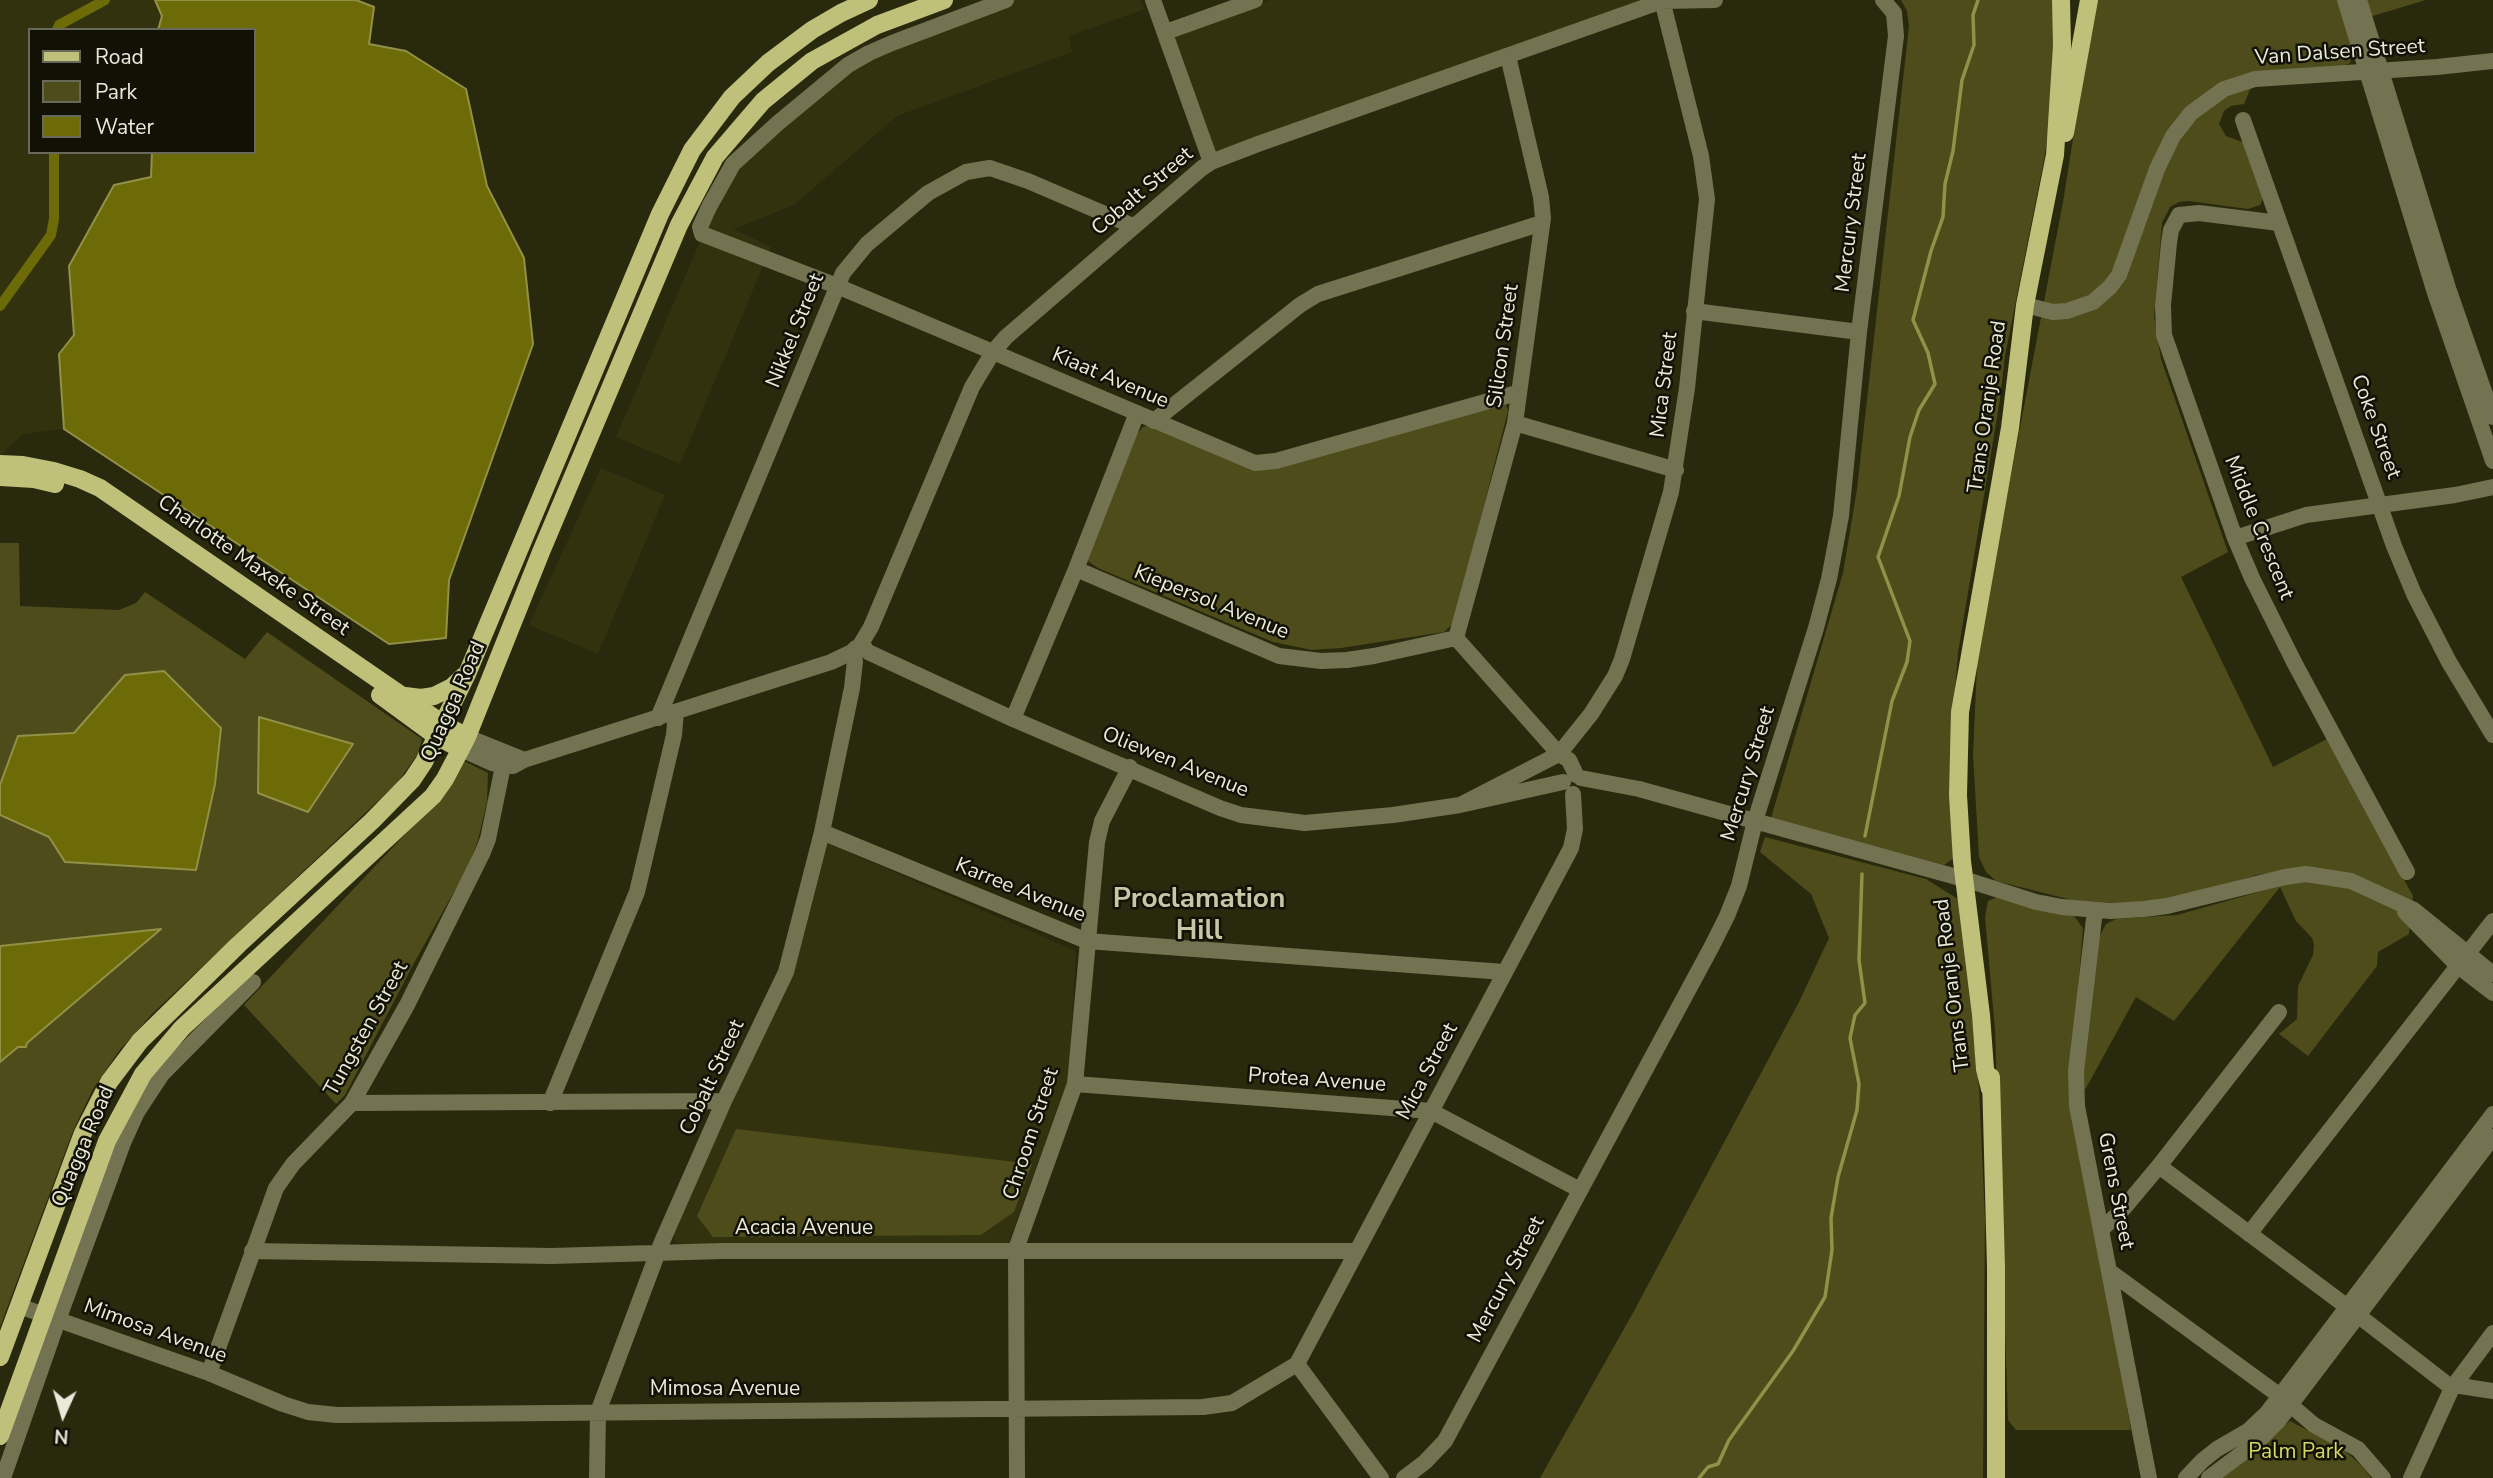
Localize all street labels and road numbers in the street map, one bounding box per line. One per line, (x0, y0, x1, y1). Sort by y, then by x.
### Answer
street label: Van Dalsen Street (2254, 34, 2426, 72)
street label: Cobalt Street (1087, 142, 1199, 242)
street label: Mercury Street (1831, 152, 1873, 294)
street label: Nikkel Street (762, 270, 830, 392)
street label: Silicon Street (1483, 283, 1525, 409)
street label: Trans Oranje Road (1963, 319, 2013, 495)
street label: Mica Street (1646, 331, 1684, 439)
street label: Kiaat Avenue (1048, 343, 1172, 415)
street label: Coke Street (2344, 371, 2406, 483)
street label: Middle Crescent (2218, 452, 2298, 604)
street label: Charlotte Maxeke Street (152, 490, 354, 642)
street label: Kiepersol Avenue (1130, 560, 1292, 646)
street label: Quagga Road (416, 638, 492, 766)
street label: Mercury Street (1717, 704, 1781, 844)
street label: Oliewen Avenue (1098, 722, 1252, 804)
street label: Karree Avenue (951, 853, 1089, 929)
street label: Trans Oranje Road (1930, 897, 1976, 1073)
street label: Tungsten Street (320, 957, 414, 1101)
street label: Cobalt Street (675, 1016, 751, 1140)
street label: Mica Street (1392, 1019, 1464, 1125)
street label: Protea Avenue (1247, 1064, 1387, 1098)
street label: Chroom Street (999, 1065, 1065, 1203)
street label: Quagga Road (47, 1083, 121, 1211)
street label: Grens Street (2091, 1130, 2139, 1252)
street label: Mercury Street (1463, 1212, 1551, 1348)
street label: Acacia Avenue (735, 1216, 873, 1242)
street label: Mimosa Avenue (80, 1294, 230, 1370)
street label: Mimosa Avenue (650, 1377, 800, 1403)

